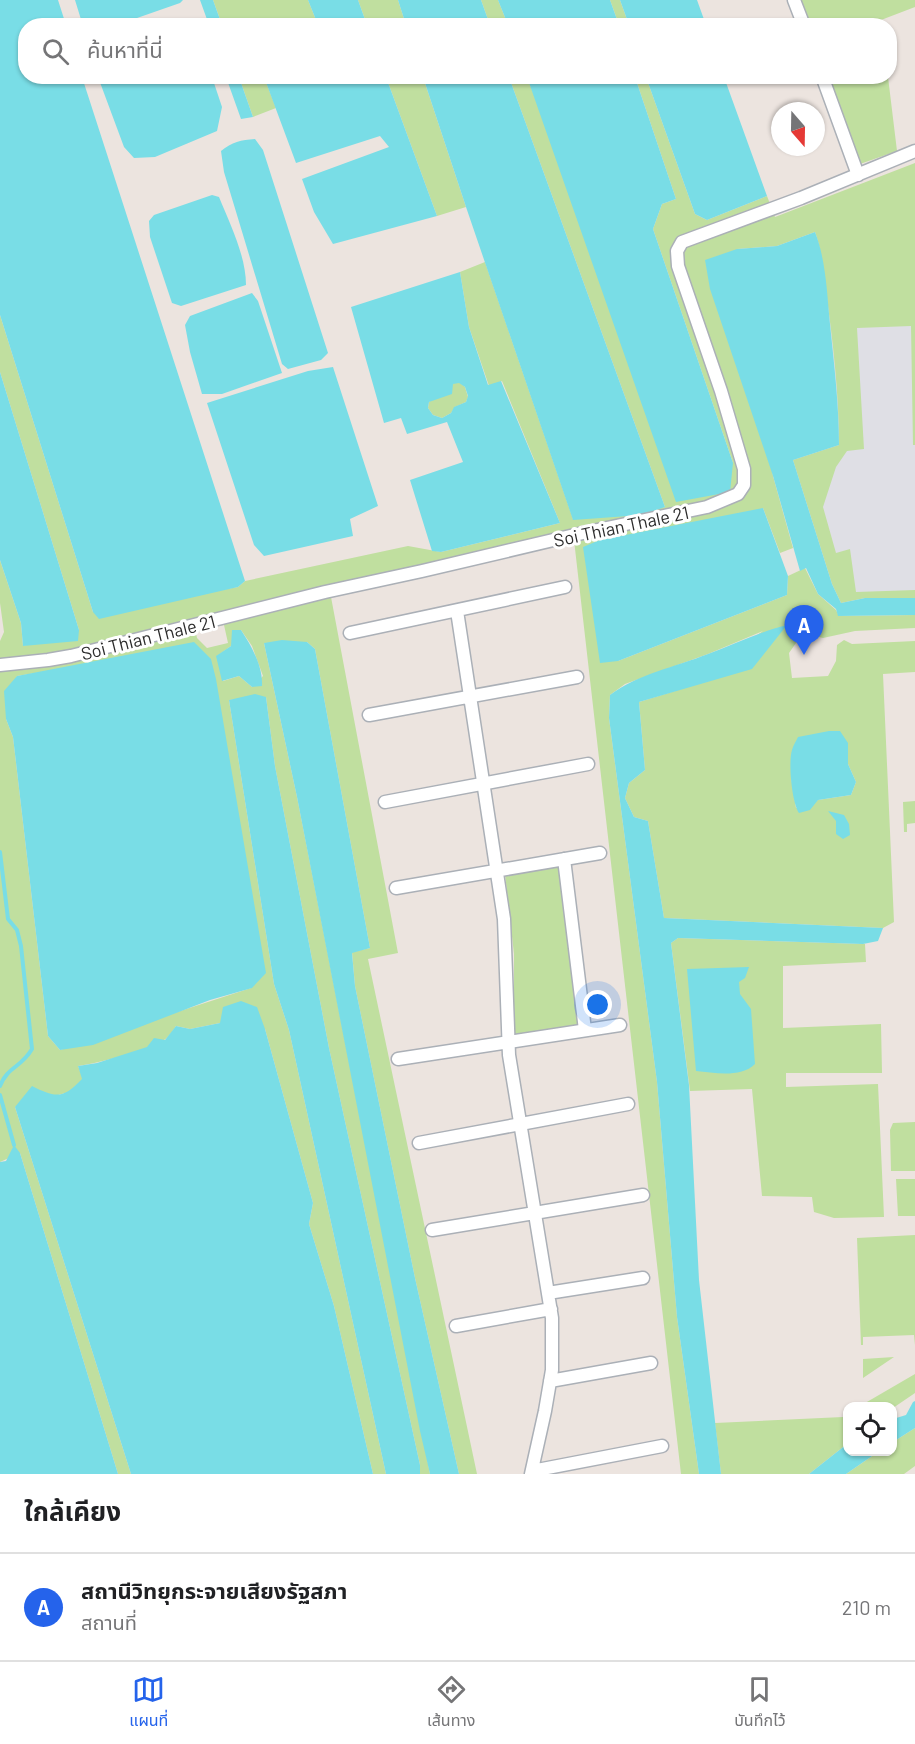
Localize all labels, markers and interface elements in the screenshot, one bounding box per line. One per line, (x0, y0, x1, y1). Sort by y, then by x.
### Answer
search box (18, 18, 897, 84)
icon: search (39, 35, 72, 68)
text: ค้นหาที่นี่ (87, 36, 163, 62)
north arrow (771, 102, 825, 156)
street label: Soi Thian Thale 21 (551, 501, 691, 551)
pin: A (784, 606, 824, 655)
street label: Soi Thian Thale 21 (79, 610, 217, 664)
your location (583, 990, 612, 1019)
map controls (843, 1402, 897, 1456)
button: locate (843, 1402, 897, 1456)
text: ใกล้เคียง (24, 1495, 121, 1526)
text: สถานีวิทยุกระจายเสียงรัฐสภา (81, 1577, 347, 1603)
text: A (37, 1595, 50, 1619)
text: 210 m (842, 1595, 891, 1619)
text: สถานที่ (81, 1610, 137, 1634)
tab: แผนที่ (129, 1673, 168, 1733)
tab: เส้นทาง (427, 1673, 475, 1733)
tab: บันทึกไว้ (734, 1673, 786, 1733)

